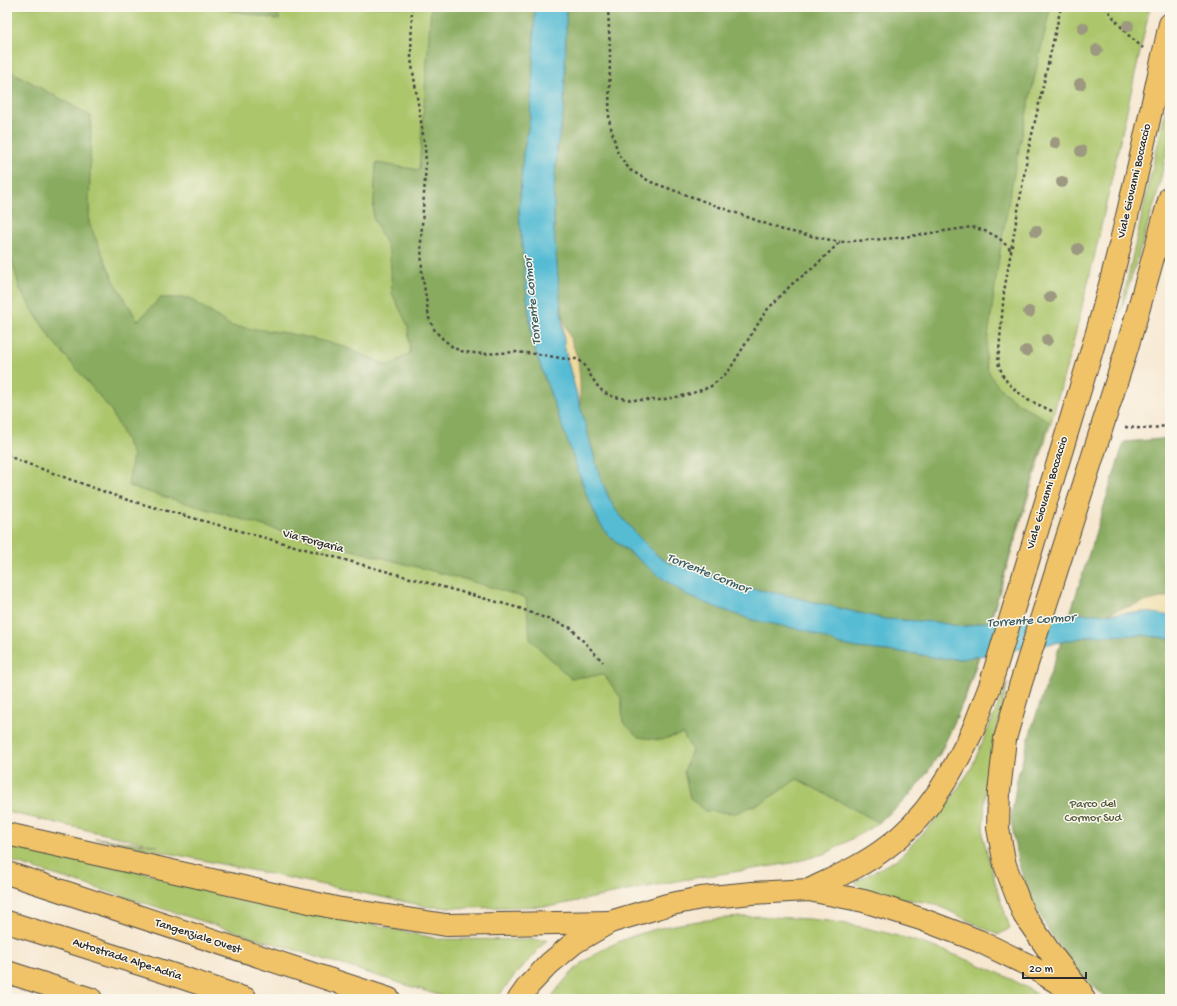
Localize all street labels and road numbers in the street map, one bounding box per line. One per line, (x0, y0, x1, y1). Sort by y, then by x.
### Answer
street label: Viale Giovanni Boccaccio (1115, 122, 1155, 241)
street label: Viale Giovanni Boccaccio (1024, 435, 1072, 552)
street label: Via Forgaria (280, 527, 345, 557)
street label: Tangenziale Ovest (152, 916, 244, 958)
street label: Autostrada Alpe-Adria (71, 936, 184, 984)

